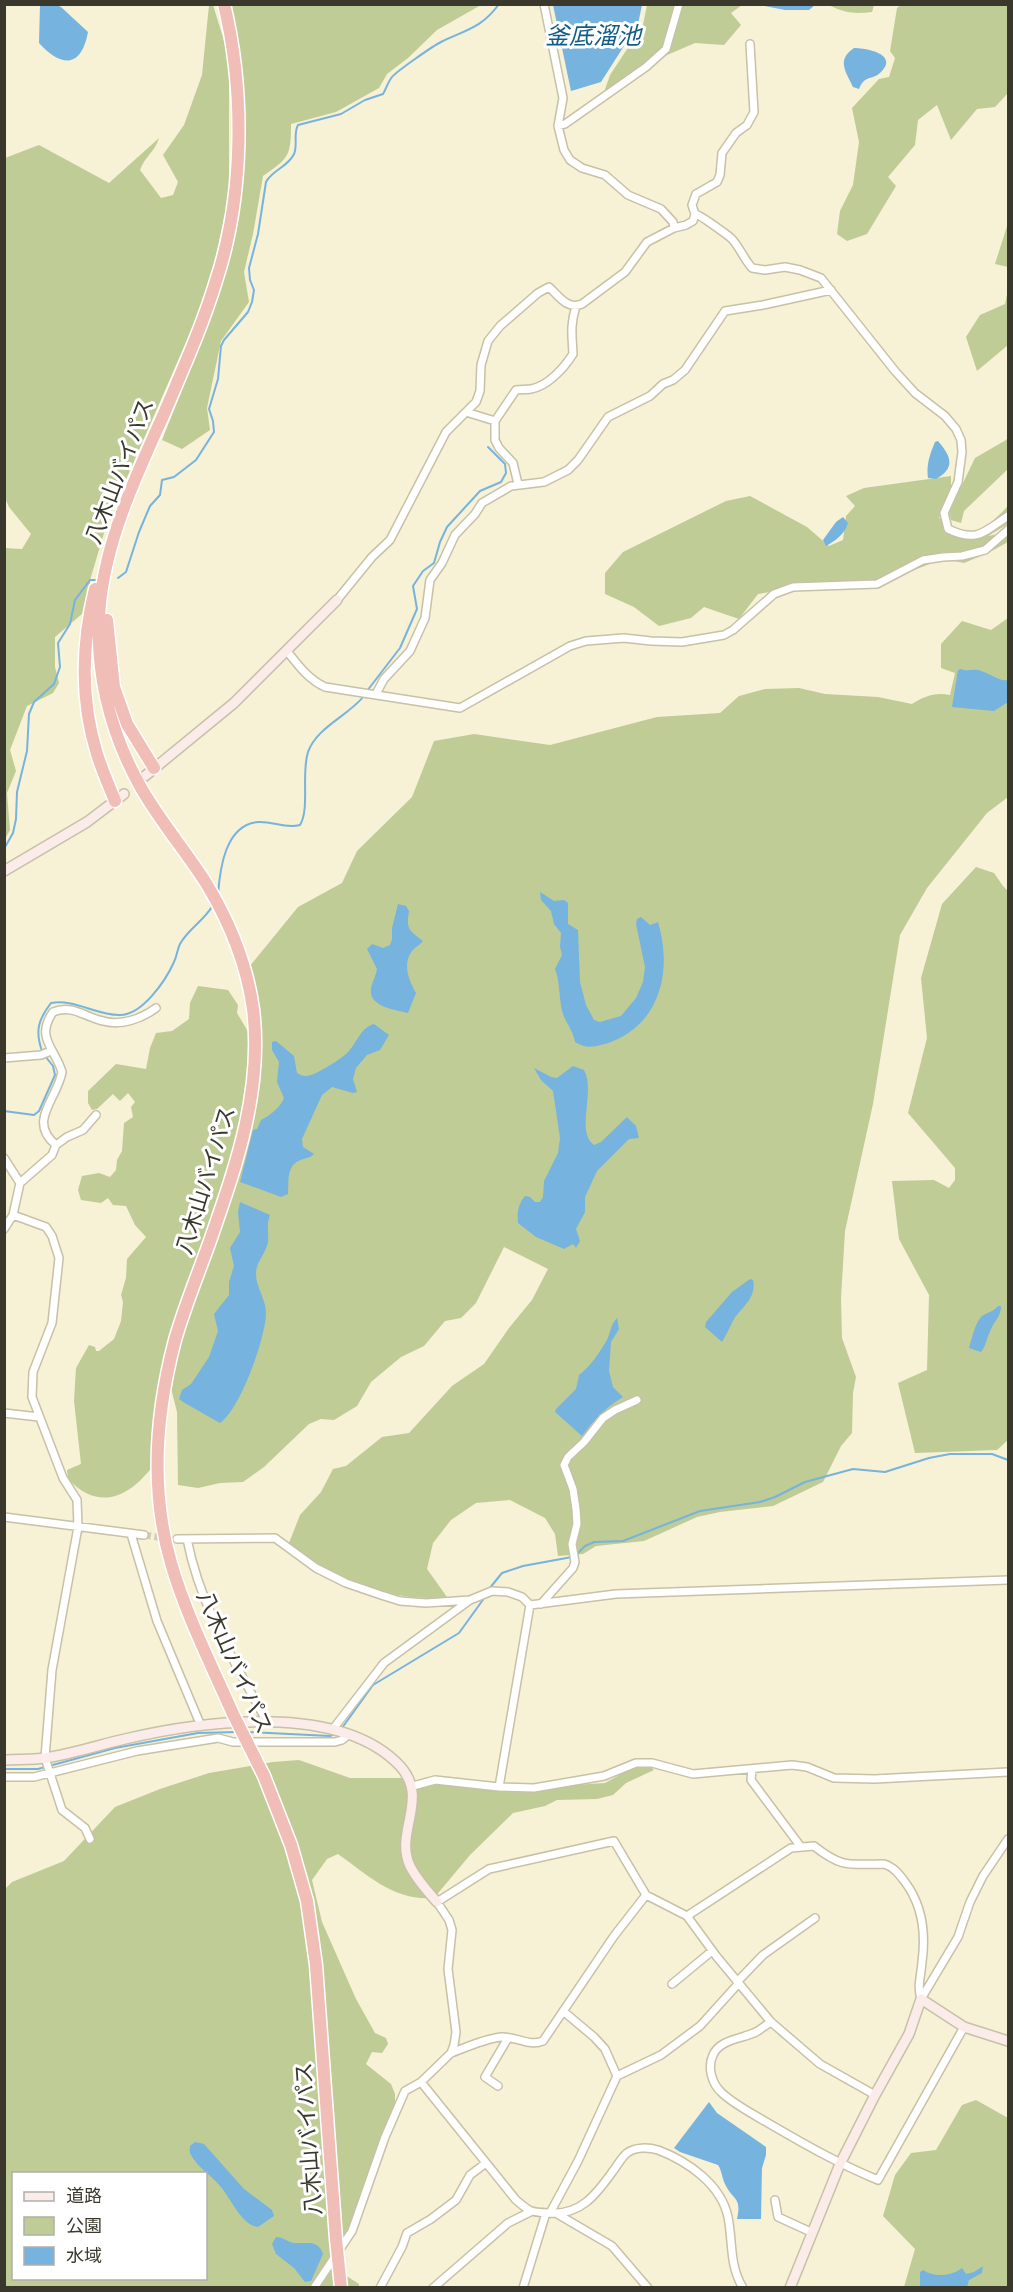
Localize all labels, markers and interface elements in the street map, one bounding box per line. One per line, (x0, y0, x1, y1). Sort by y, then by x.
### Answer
water label: 釜底溜池 (545, 21, 643, 50)
street label: 八木山バイパス (79, 395, 160, 548)
street label: 八木山バイパス (170, 1103, 241, 1258)
street label: 八木山バイパス (191, 1587, 278, 1738)
street label: 八木山バイパス (290, 2061, 327, 2217)
legend (12, 2172, 207, 2280)
text: 道路 (66, 2185, 102, 2207)
text: 公園 (66, 2215, 102, 2237)
text: 水域 (66, 2245, 102, 2267)

